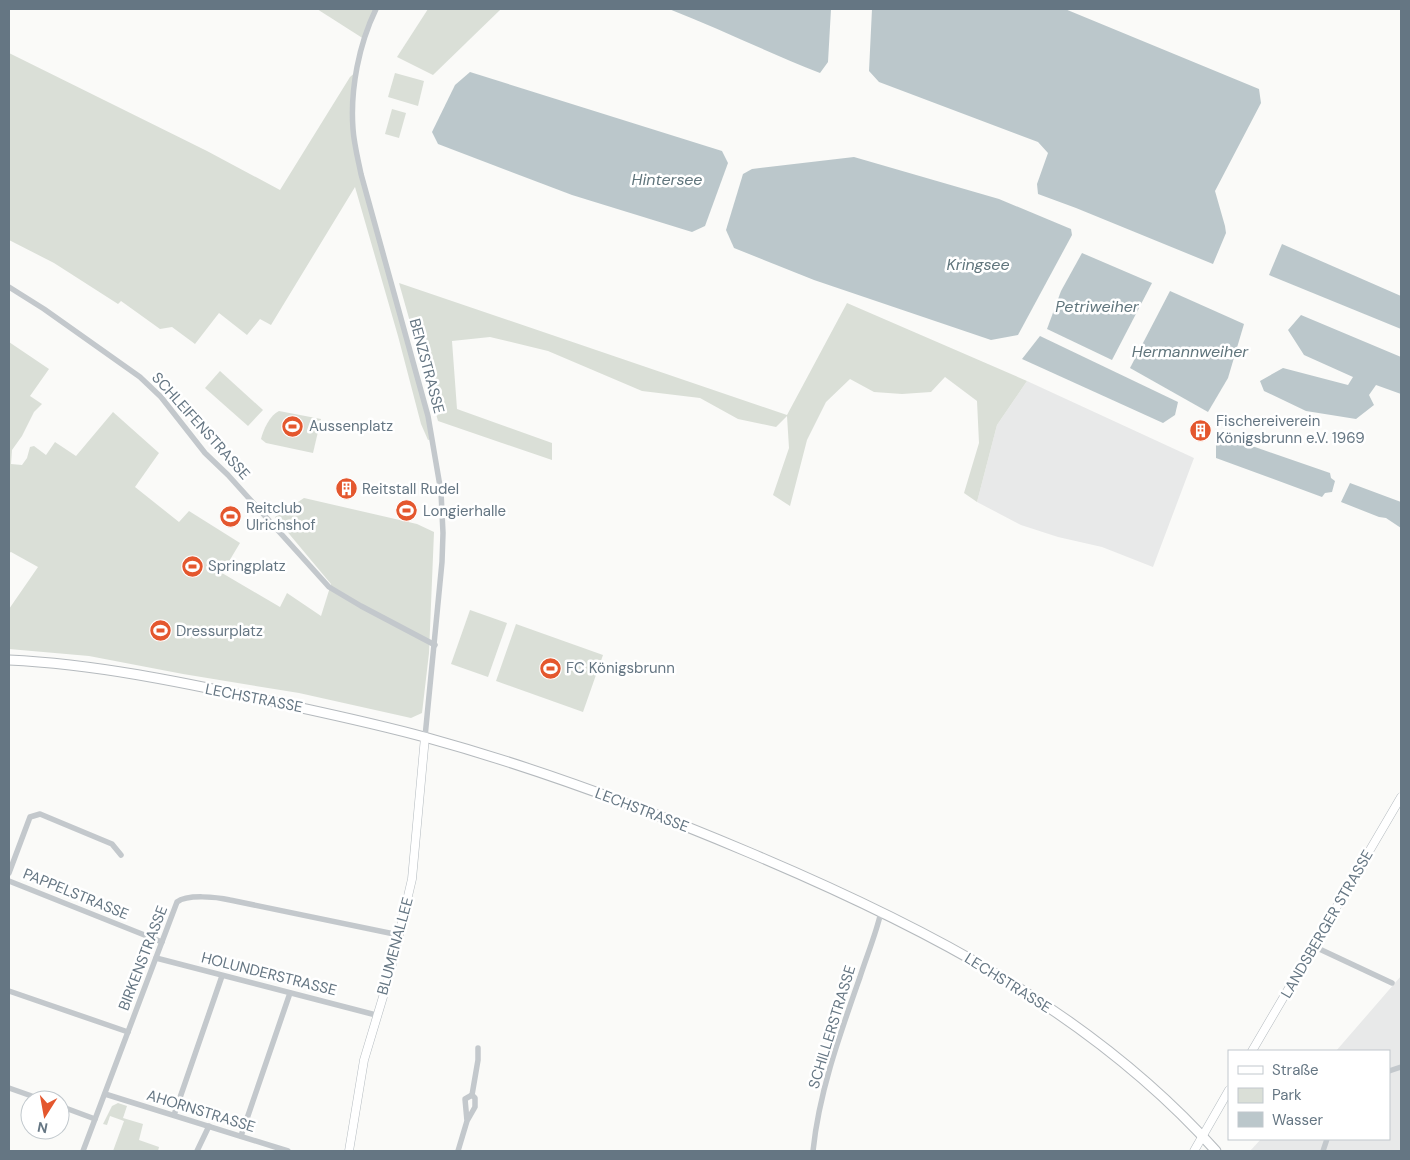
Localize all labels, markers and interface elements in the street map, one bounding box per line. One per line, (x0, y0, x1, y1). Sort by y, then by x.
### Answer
water label: Hintersee (632, 169, 702, 190)
water label: Kringsee (946, 254, 1010, 275)
water label: Petriweiher (1055, 296, 1140, 317)
street label: BENZSTRASSE (405, 316, 449, 416)
water label: Hermannweiher (1132, 341, 1249, 362)
street label: SCHLEIFENSTRASSE (147, 368, 255, 484)
place label: Fischereiverein Königsbrunn e.V. 1969 (1216, 411, 1365, 448)
sports icon: Aussenplatz (281, 414, 305, 438)
place label: Aussenplatz (309, 416, 393, 436)
building icon: Fischereiverein Königsbrunn e.V. 1969 (1188, 418, 1212, 442)
building icon: Reitstall Rudel (334, 477, 358, 501)
place label: Reitstall Rudel (362, 479, 459, 499)
place label: Reitclub Ulrichshof (246, 498, 316, 535)
sports icon: Longierhalle (395, 499, 419, 523)
place label: Longierhalle (423, 501, 506, 521)
sports icon: Reitclub Ulrichshof (218, 505, 242, 529)
sports icon: Springplatz (180, 554, 204, 578)
place label: Springplatz (208, 556, 286, 576)
sports icon: Dressurplatz (148, 619, 172, 643)
place label: Dressurplatz (176, 621, 263, 641)
sports icon: FC Königsbrunn (538, 656, 562, 680)
place label: FC Königsbrunn (566, 658, 675, 678)
street label: LECHSTRASSE (204, 679, 304, 717)
street label: LECHSTRASSE (592, 783, 692, 837)
street label: LANDSBERGER STRASSE (1276, 846, 1378, 1002)
street label: PAPPELSTRASSE (20, 864, 132, 924)
street label: BLUMENALLEE (372, 895, 418, 997)
street label: BIRKENSTRASSE (114, 903, 172, 1013)
street label: HOLUNDERSTRASSE (199, 948, 339, 1000)
street label: LECHSTRASSE (961, 948, 1055, 1018)
street label: SCHILLERSTRASSE (804, 963, 860, 1091)
legend (1228, 1050, 1390, 1140)
text: Straße (1272, 1060, 1319, 1080)
street label: AHORNSTRASSE (144, 1085, 258, 1137)
text: Park (1272, 1085, 1302, 1105)
north arrow (20, 1090, 70, 1140)
text: Wasser (1272, 1110, 1324, 1130)
text: N (36, 1118, 49, 1138)

